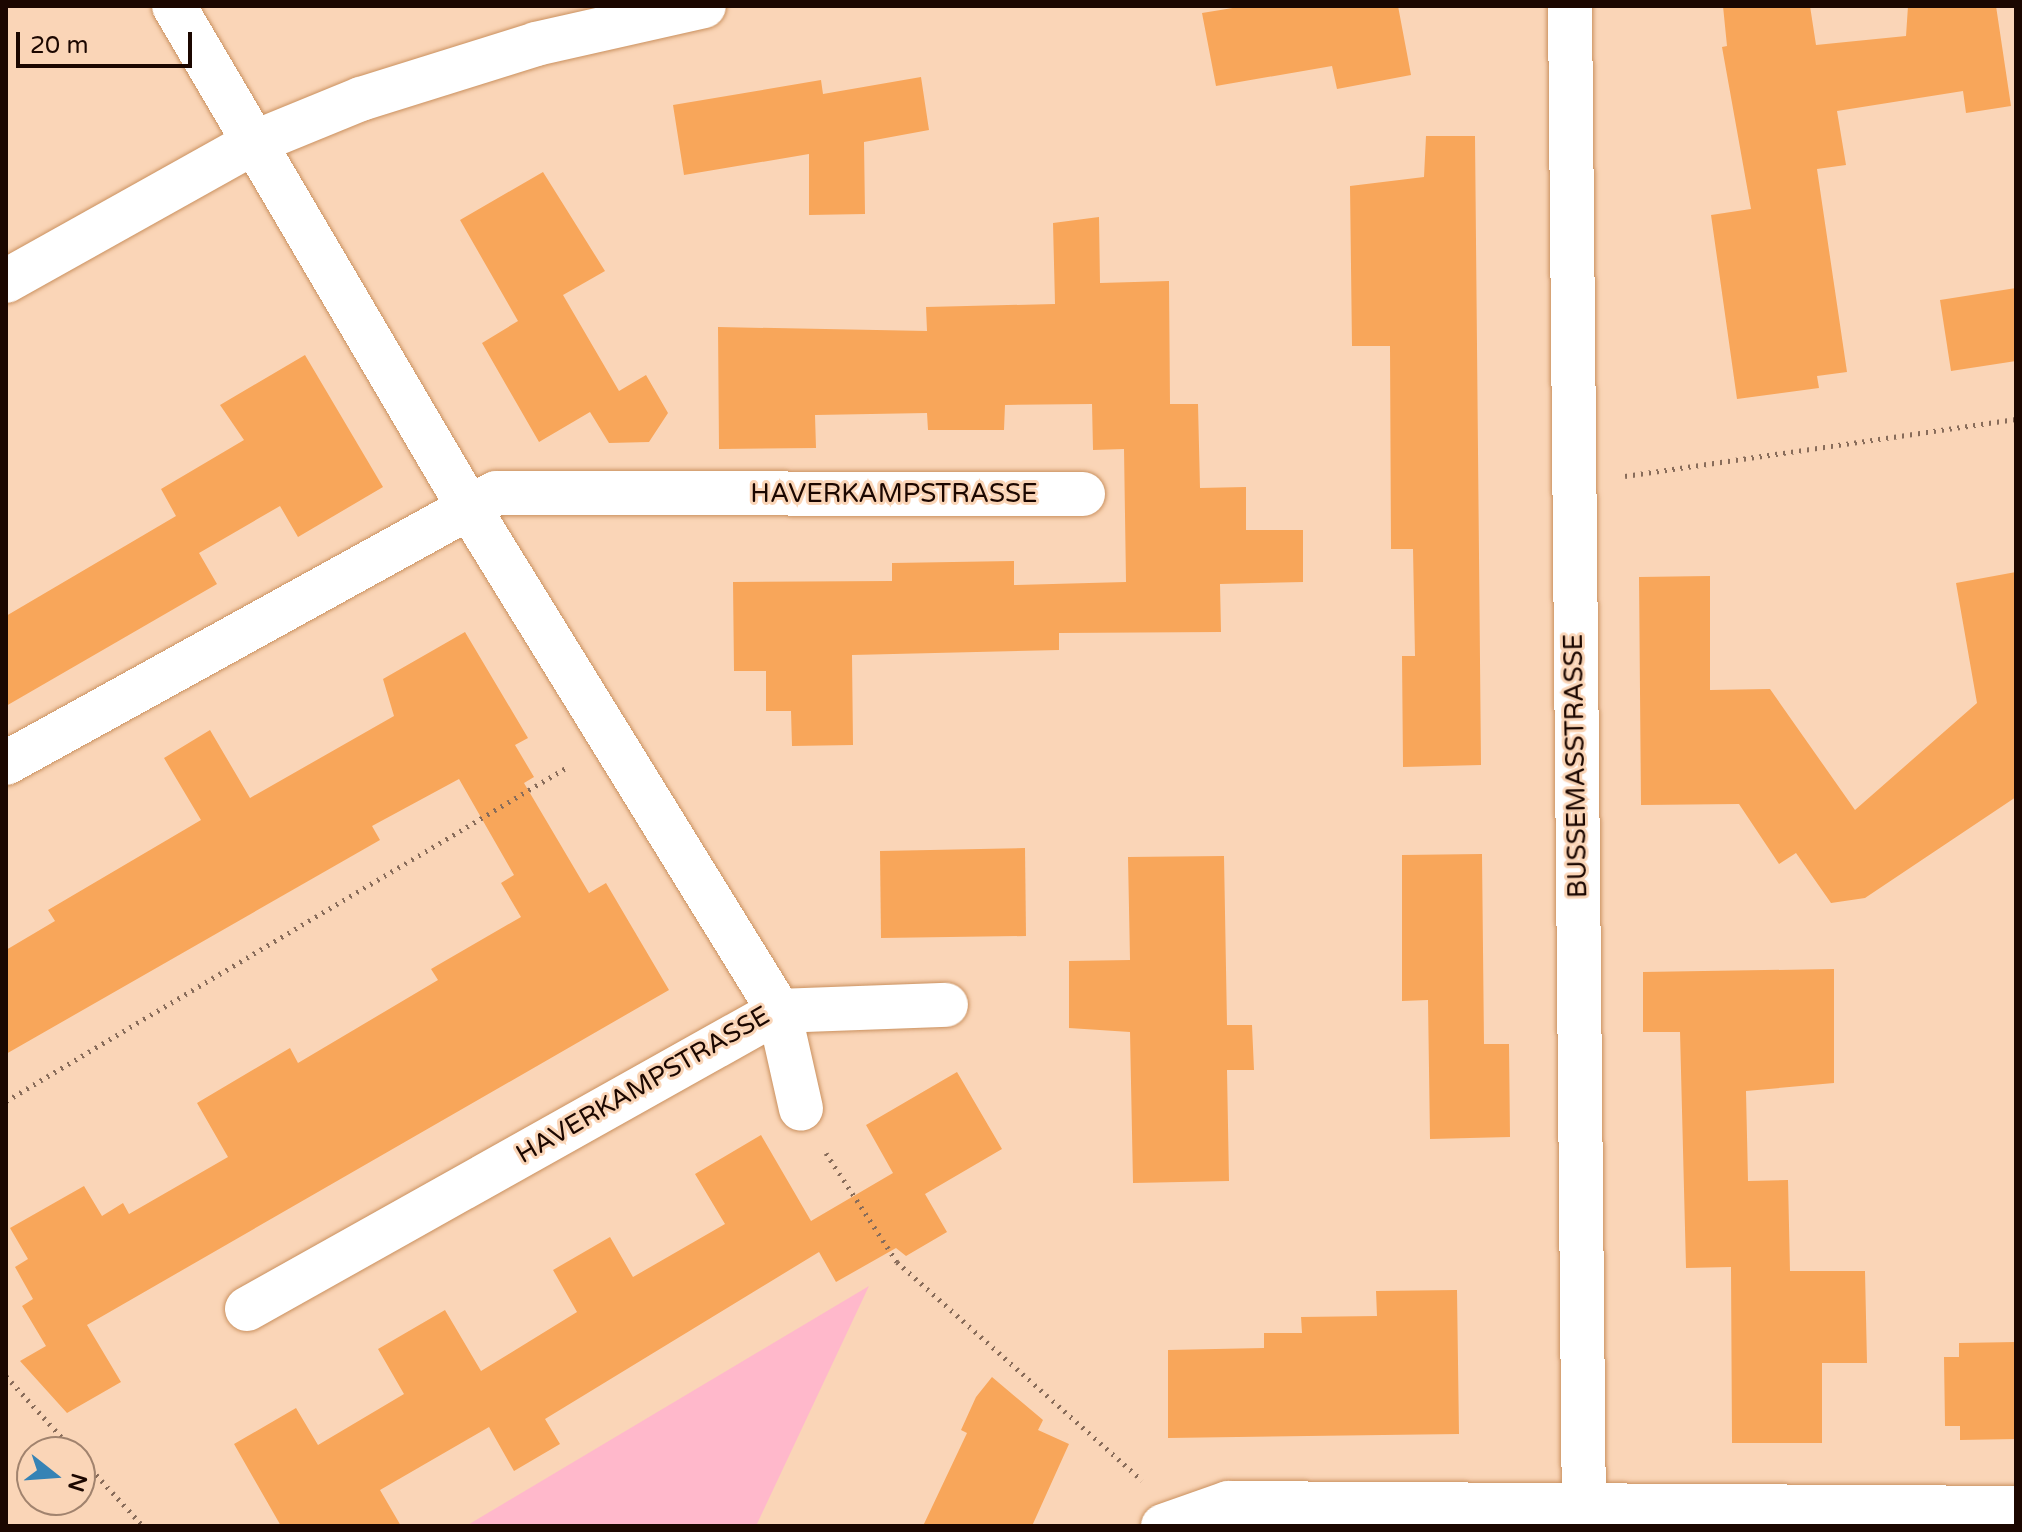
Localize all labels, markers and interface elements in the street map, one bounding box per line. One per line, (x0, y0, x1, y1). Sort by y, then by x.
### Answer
scale bar (20, 16, 196, 66)
text: 20 m (30, 31, 88, 60)
street label: HAVERKAMPSTRASSE (750, 478, 1038, 510)
street label: BUSSEMASSTRASSE (1558, 634, 1594, 898)
street label: HAVERKAMPSTRASSE (511, 1000, 775, 1170)
north arrow (16, 1436, 96, 1516)
text: N (62, 1470, 92, 1495)

